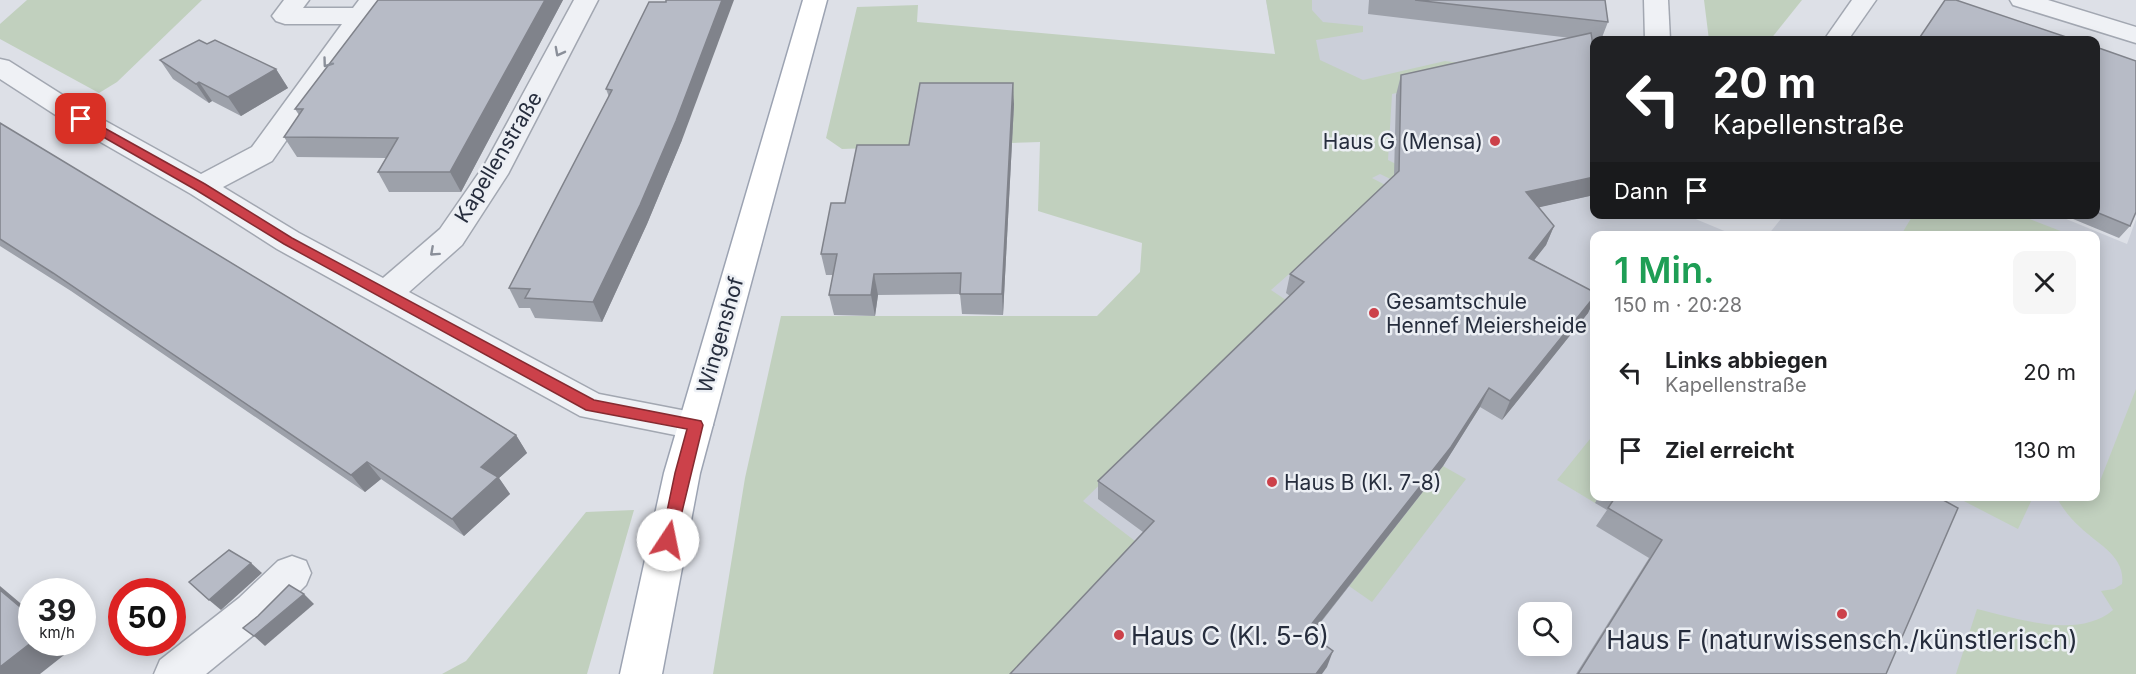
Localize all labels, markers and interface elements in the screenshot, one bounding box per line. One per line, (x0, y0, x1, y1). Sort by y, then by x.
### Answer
one-way arrow (555, 45, 566, 56)
one-way arrow (323, 57, 334, 68)
text: 20 m (1713, 57, 1816, 108)
icon: left (1614, 60, 1692, 138)
street label: Kapellenstraße (449, 87, 547, 227)
pin (55, 93, 106, 144)
icon: arrive (64, 102, 97, 135)
text: Kapellenstraße (1713, 108, 1904, 141)
place label: Haus G (Mensa) (1323, 129, 1483, 154)
marker: Haus G (Mensa) (1488, 134, 1502, 148)
icon: arrive (1680, 174, 1713, 207)
text: Dann (1614, 178, 1668, 204)
one-way arrow (430, 245, 441, 256)
text: 1 Min. (1614, 248, 1714, 292)
button: close (2013, 251, 2076, 314)
street label: Wingenshof (692, 274, 749, 396)
place label: Gesamtschule Hennef Meiersheide (1386, 289, 1587, 338)
text: 150 m · 20:28 (1614, 293, 1742, 317)
marker: Gesamtschule Hennef Meiersheide (1367, 306, 1381, 320)
text: Links abbiegen (1665, 347, 1828, 373)
icon: left (1614, 356, 1647, 389)
text: 20 m (2023, 359, 2076, 385)
text: Kapellenstraße (1665, 373, 1807, 397)
icon: arrive (1614, 434, 1647, 467)
text: Ziel erreicht (1665, 437, 1794, 463)
text: 130 m (2014, 437, 2076, 463)
place label: Haus B (Kl. 7-8) (1284, 470, 1441, 495)
marker: Haus B (Kl. 7-8) (1265, 475, 1279, 489)
position arrow (636, 508, 700, 572)
speed limit sign: 50 (108, 578, 186, 656)
text: 39 (38, 592, 76, 628)
map controls (1518, 602, 1572, 656)
button: search (1518, 602, 1572, 656)
marker: Haus F (naturwissensch./künstlerisch) (1835, 607, 1849, 621)
place label: Haus C (Kl. 5-6) (1131, 620, 1329, 651)
text: km/h (39, 623, 75, 642)
place label: Haus F (naturwissensch./künstlerisch) (1606, 624, 2078, 655)
marker: Haus C (Kl. 5-6) (1112, 628, 1126, 642)

